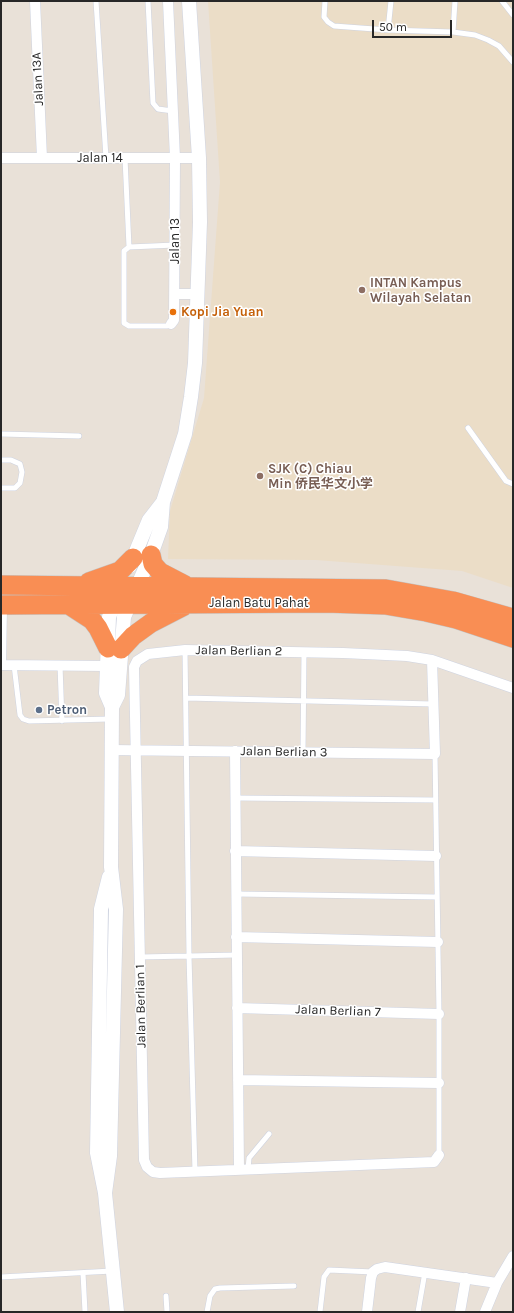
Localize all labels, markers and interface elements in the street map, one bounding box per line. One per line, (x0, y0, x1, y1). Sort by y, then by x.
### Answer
scale bar (374, 12, 454, 38)
text: 50 m (379, 20, 407, 34)
street label: Jalan 13A (29, 52, 47, 106)
street label: Jalan 14 (77, 150, 123, 166)
street label: Jalan 13 (167, 218, 183, 264)
place label: INTAN Kampus Wilayah Selatan (370, 275, 471, 306)
marker: INTAN Kampus Wilayah Selatan (357, 285, 367, 295)
place label: Kopi Jia Yuan (181, 304, 264, 320)
marker: Kopi Jia Yuan (168, 307, 178, 317)
place label: SJK (C) Chiau Min 侨民华文小学 (268, 461, 373, 492)
marker: SJK (C) Chiau Min 侨民华文小学 (255, 471, 265, 481)
street label: Jalan Batu Pahat (209, 595, 309, 611)
street label: Jalan Berlian 2 (196, 642, 282, 660)
place label: Petron (47, 702, 87, 718)
marker: Petron (34, 705, 44, 715)
street label: Jalan Berlian 3 (240, 743, 328, 761)
street label: Jalan Berlian 1 (132, 964, 150, 1048)
street label: Jalan Berlian 7 (295, 1002, 381, 1020)

